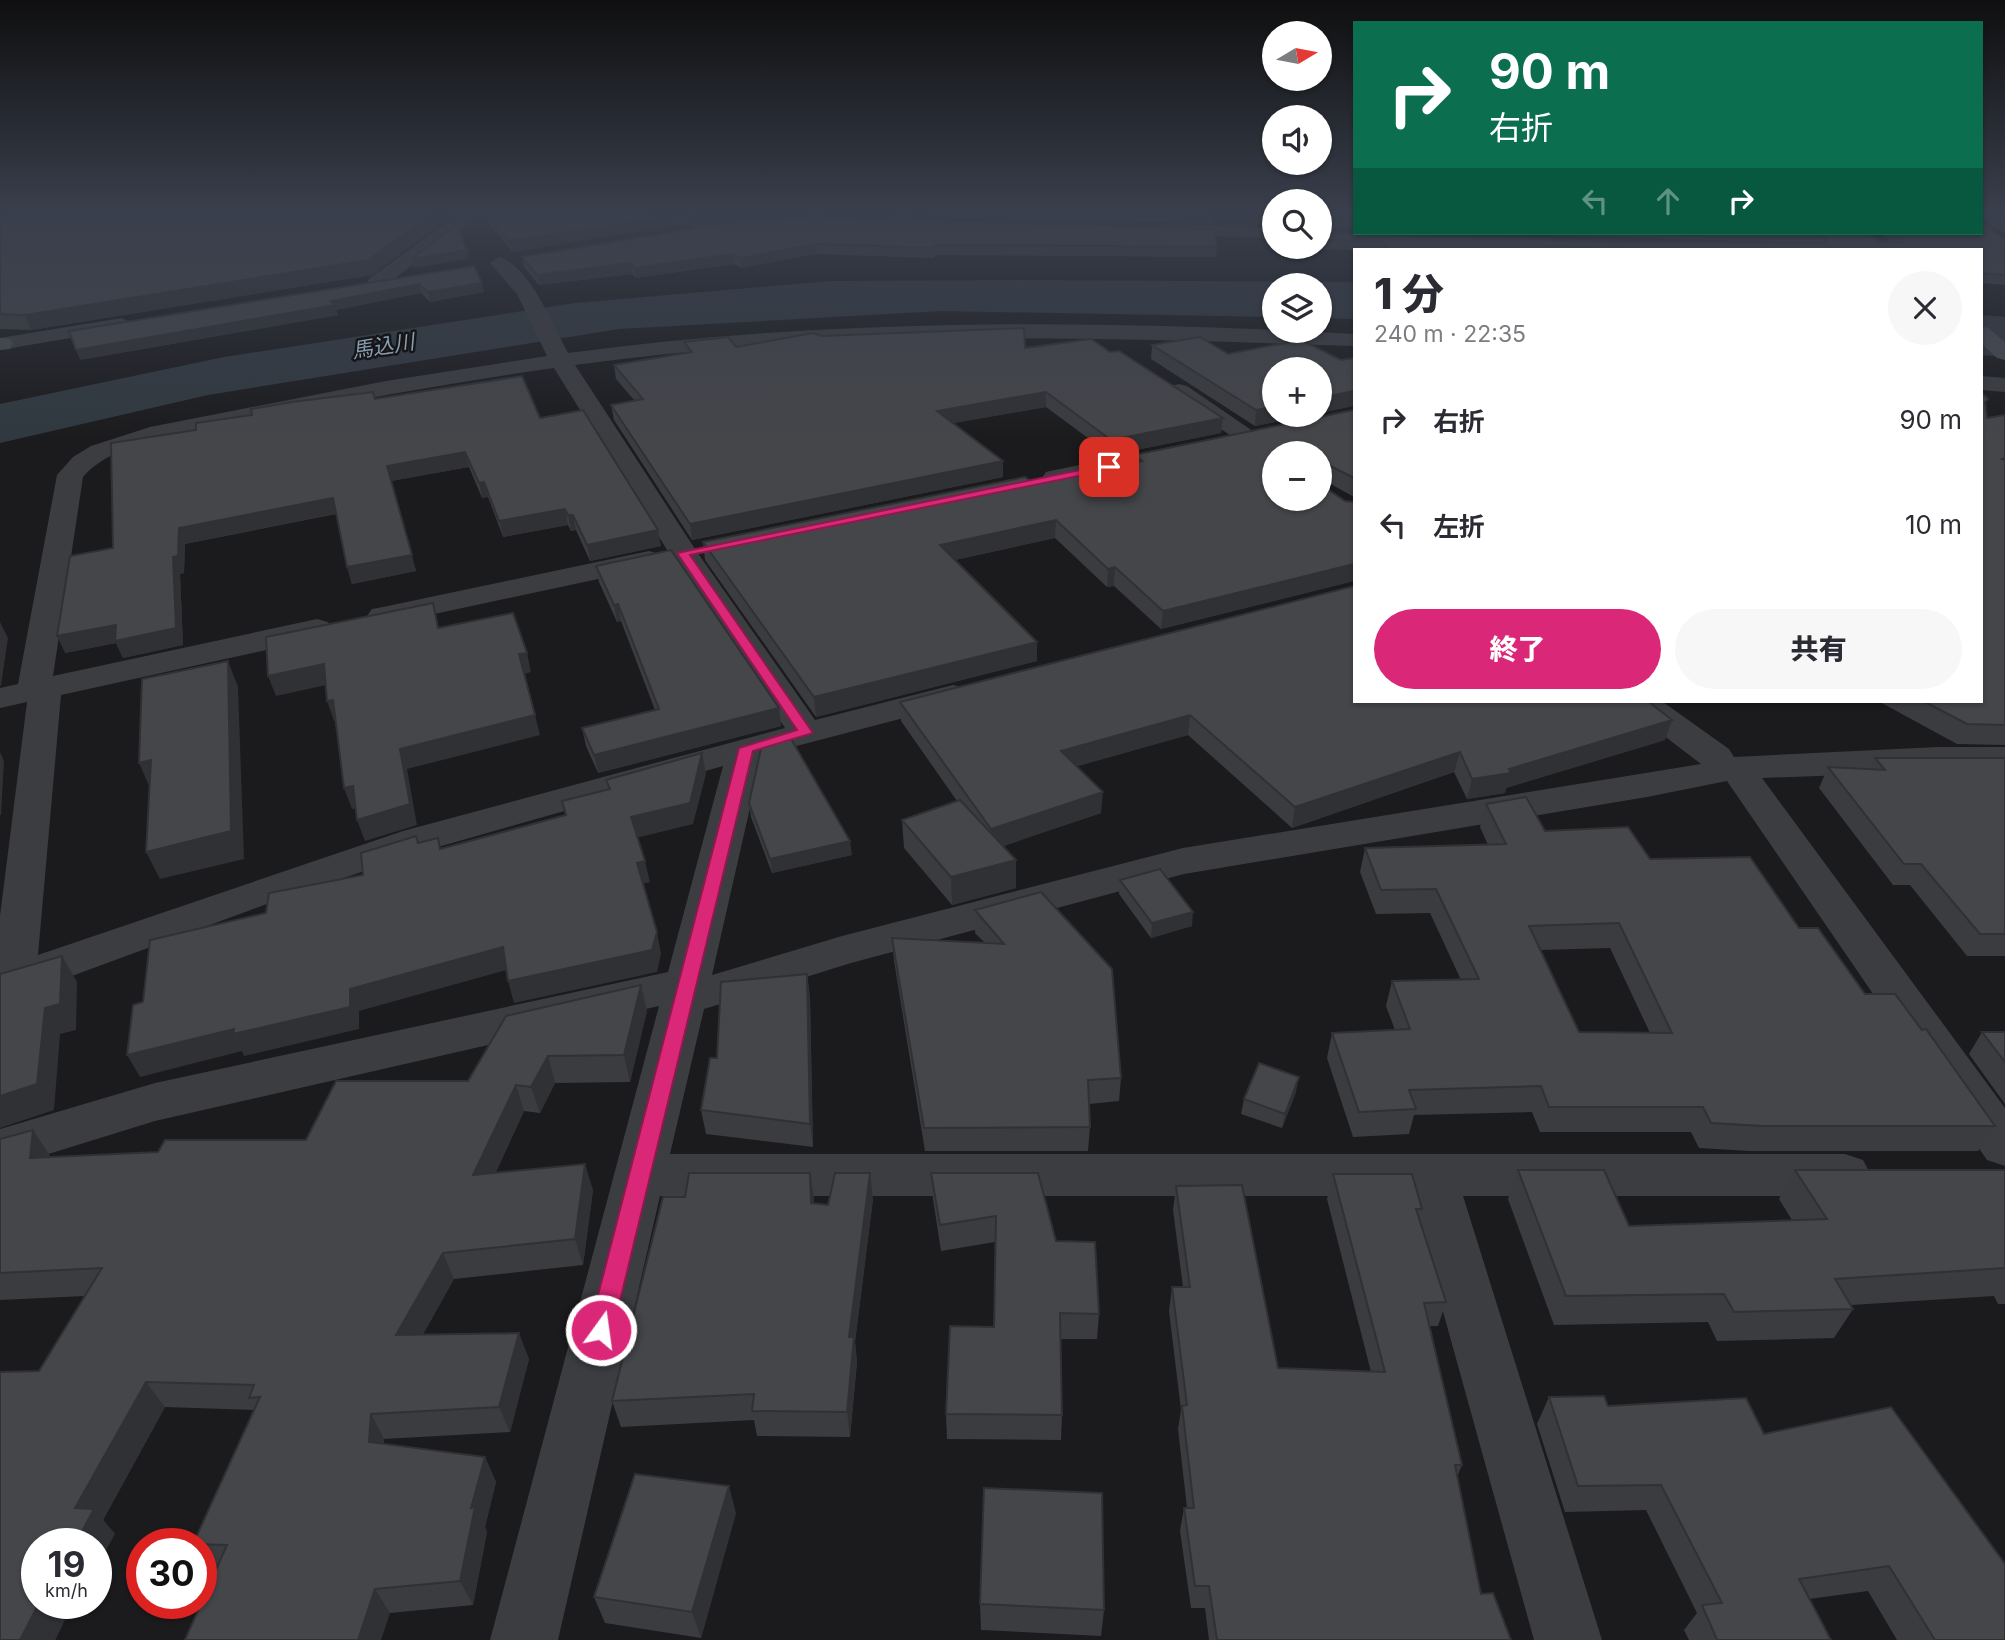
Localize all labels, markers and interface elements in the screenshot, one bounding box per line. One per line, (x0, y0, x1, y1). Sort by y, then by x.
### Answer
north arrow (1262, 21, 1332, 91)
map controls (1262, 21, 1332, 511)
text: 90 m (1489, 42, 1610, 101)
icon: right (1374, 49, 1465, 140)
button: sound (1262, 105, 1332, 175)
text: 右折 (1489, 108, 1553, 147)
icon: left (1576, 182, 1614, 220)
icon: ahead (1649, 182, 1687, 220)
icon: right (1722, 182, 1760, 220)
button: search (1262, 189, 1332, 259)
text: 1 分 (1374, 268, 1444, 319)
button: close (1888, 271, 1962, 345)
button: layers (1262, 273, 1332, 343)
text: 240 m · 22:35 (1374, 320, 1526, 348)
water label: 馬込川 (350, 328, 418, 363)
button: + (1262, 357, 1332, 427)
icon: right (1374, 401, 1412, 439)
text: 90 m (1899, 404, 1962, 435)
text: 右折 (1433, 406, 1485, 437)
pin (1079, 437, 1139, 497)
button: − (1262, 441, 1332, 511)
icon: arrive (1090, 448, 1128, 486)
icon: left (1374, 506, 1412, 544)
text: 10 m (1905, 509, 1962, 540)
text: 左折 (1433, 511, 1485, 542)
button: 終了 (1374, 609, 1661, 689)
button: 共有 (1675, 609, 1962, 689)
position arrow (564, 1293, 638, 1367)
speed limit sign: 30 (126, 1528, 217, 1619)
text: 19 (48, 1543, 85, 1585)
text: km/h (45, 1580, 88, 1601)

